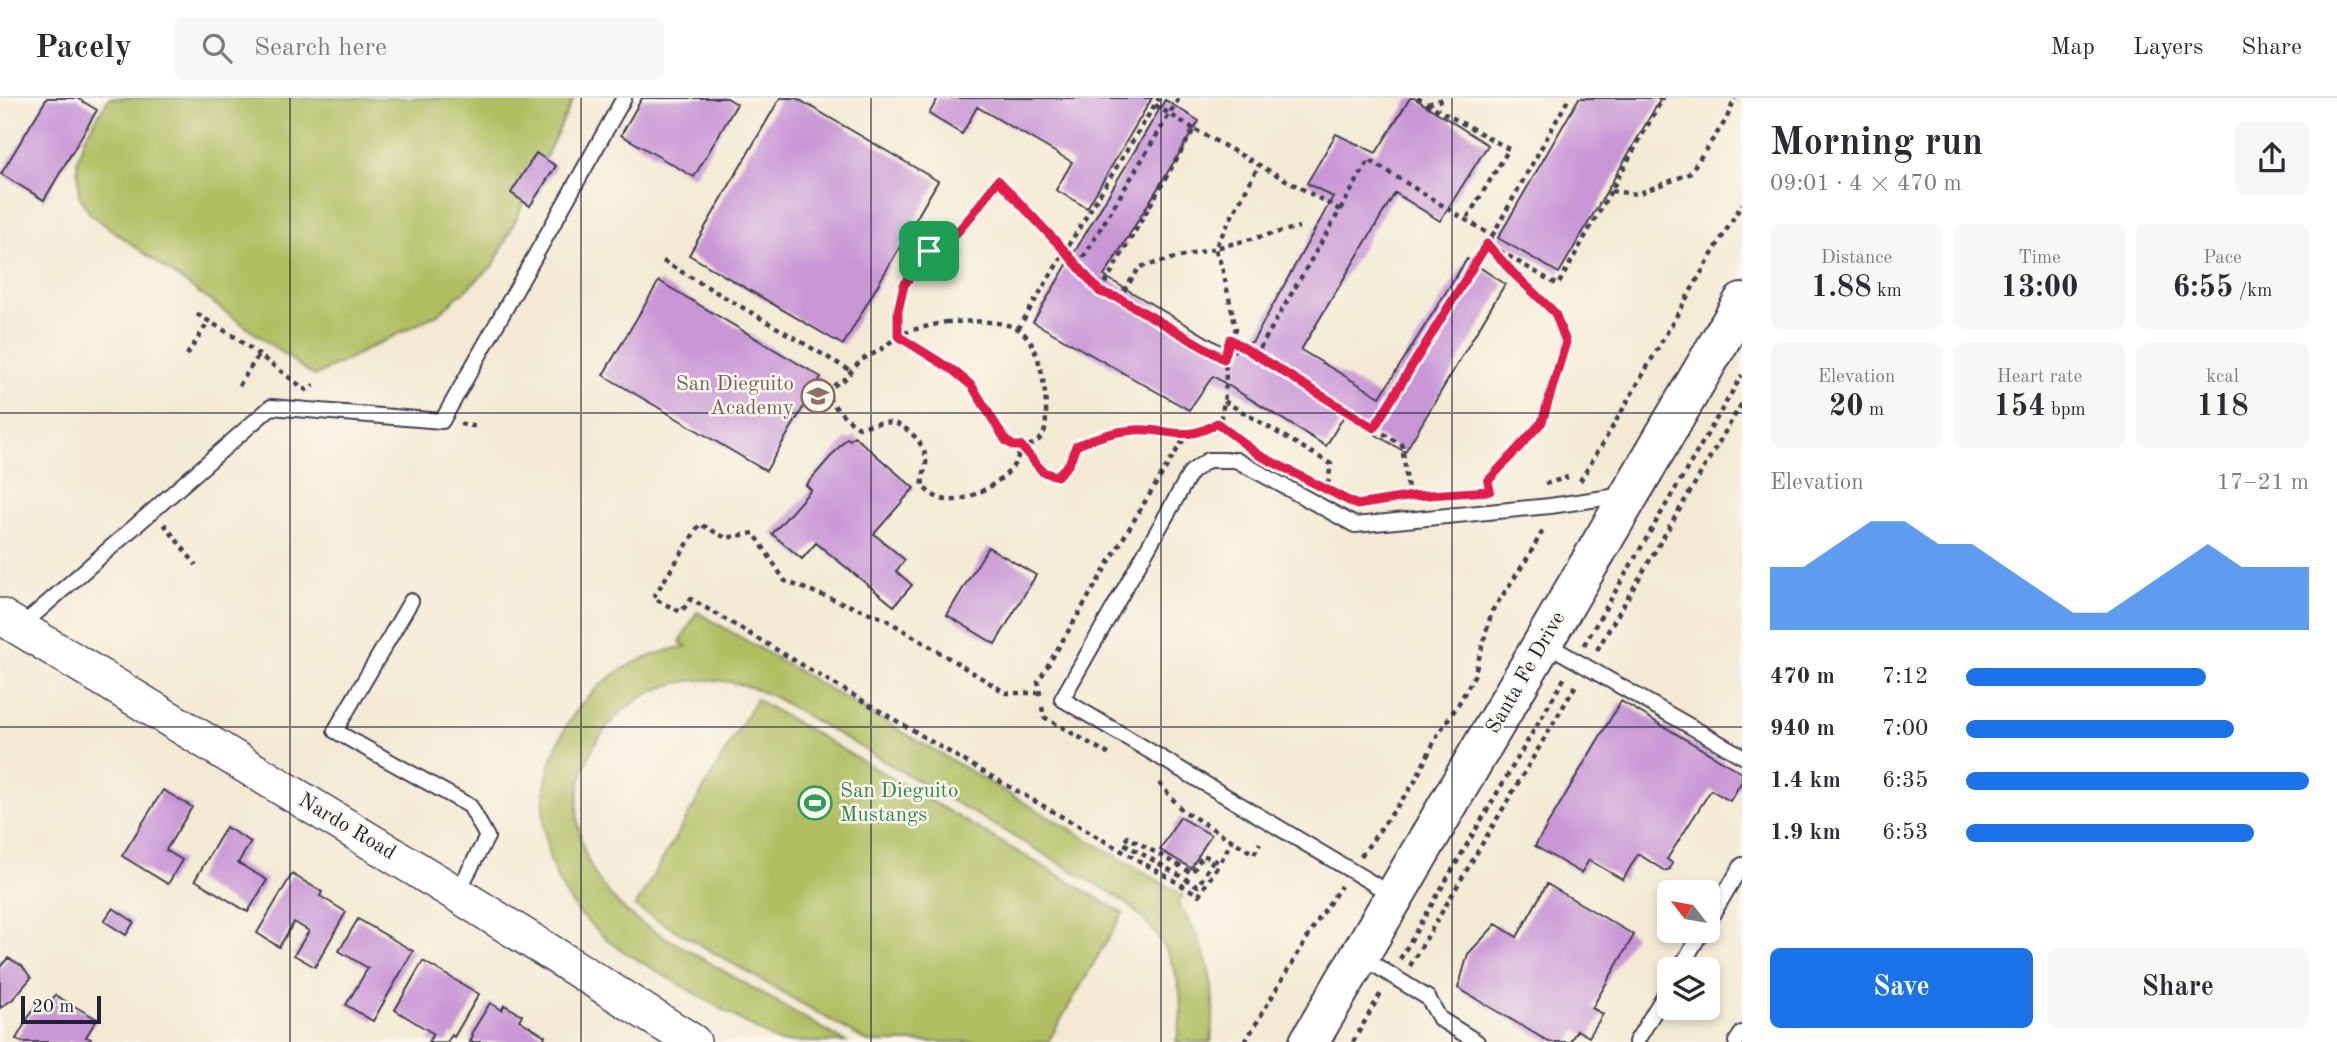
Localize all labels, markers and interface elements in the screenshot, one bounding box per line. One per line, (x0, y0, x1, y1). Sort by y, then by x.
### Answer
search box (174, 17, 664, 80)
icon: search (198, 29, 236, 67)
text: Pacely (35, 32, 132, 65)
text: Search here (254, 35, 387, 61)
text: Map (2051, 36, 2095, 60)
text: Layers (2133, 36, 2203, 60)
text: Share (2241, 36, 2302, 60)
button: share (2235, 121, 2309, 195)
text: Morning run (1770, 125, 1983, 163)
text: 09:01 · 4 × 470 m (1770, 172, 1962, 195)
pin (899, 221, 959, 281)
icon: arrive (910, 232, 948, 270)
text: Distance (1821, 249, 1892, 268)
text: Time (2018, 249, 2061, 268)
text: Pace (2203, 249, 2242, 268)
text: 1.88 (1811, 273, 1872, 303)
text: 13:00 (2001, 273, 2079, 303)
text: 6:55 (2173, 273, 2233, 303)
text: km (1872, 282, 1902, 301)
text: /km (2233, 282, 2272, 301)
text: Elevation (1818, 368, 1895, 387)
text: Heart rate (1997, 368, 2082, 387)
text: kcal (2206, 368, 2239, 387)
place label: San Dieguito Academy (676, 374, 794, 419)
school or university icon: San Dieguito Academy (799, 377, 837, 415)
text: 20 (1829, 392, 1864, 422)
text: 154 (1993, 392, 2046, 422)
text: 118 (2196, 392, 2249, 422)
text: m (1864, 401, 1884, 420)
text: bpm (2046, 401, 2086, 420)
text: Elevation (1770, 471, 1864, 494)
text: 17–21 m (2217, 471, 2309, 494)
street label: Santa Fe Drive (1483, 608, 1569, 738)
text: 470 m (1770, 665, 1835, 688)
text: 7:12 (1882, 665, 1928, 688)
text: 940 m (1770, 717, 1835, 740)
text: 7:00 (1882, 717, 1928, 740)
text: 1.4 km (1770, 769, 1841, 792)
text: 6:35 (1882, 769, 1928, 792)
place label: San Dieguito Mustangs (840, 781, 958, 826)
sports icon: San Dieguito Mustangs (796, 784, 834, 822)
street label: Nardo Road (295, 790, 399, 864)
text: 1.9 km (1770, 821, 1841, 844)
text: 6:53 (1882, 821, 1928, 844)
north arrow (1657, 880, 1720, 943)
map controls (1657, 880, 1720, 1020)
button: Save (1770, 948, 2033, 1028)
button: Share (2047, 948, 2309, 1028)
button: layers (1657, 957, 1720, 1020)
scale bar (21, 993, 102, 1025)
text: 20 m (32, 998, 74, 1017)

